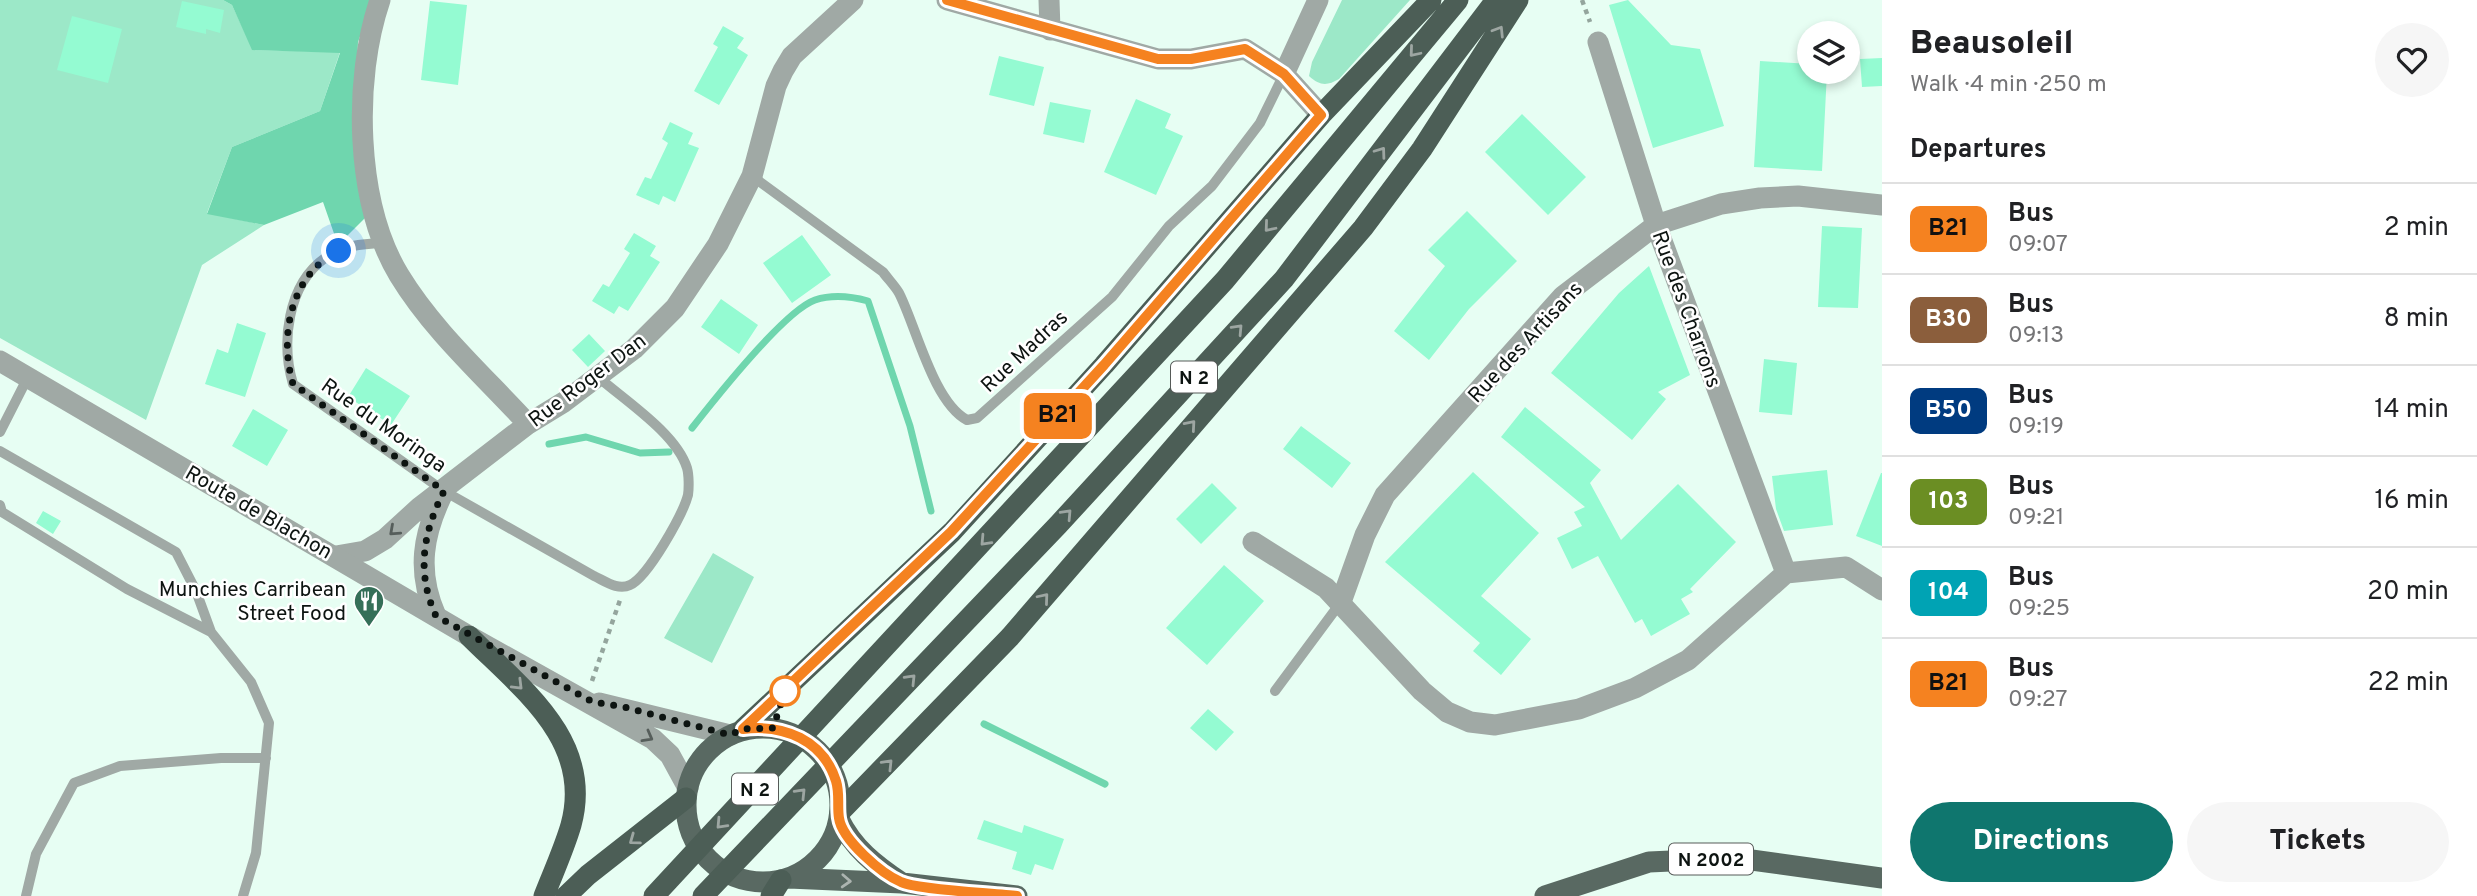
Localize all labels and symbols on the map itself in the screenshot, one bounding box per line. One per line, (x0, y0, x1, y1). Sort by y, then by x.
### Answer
one-way arrow (1491, 26, 1504, 39)
one-way arrow (1410, 44, 1422, 57)
one-way arrow (1373, 148, 1386, 160)
one-way arrow (1264, 219, 1277, 232)
street label: Rue des Charrons (1645, 227, 1727, 392)
your location (321, 233, 356, 268)
street label: Rue des Artisans (1463, 277, 1589, 410)
street label: Rue Madras (976, 305, 1074, 399)
one-way arrow (1230, 324, 1243, 337)
street label: Rue Roger Dan (524, 328, 652, 434)
road number: N 2 (1171, 362, 1217, 392)
street label: Rue du Moringa (315, 373, 451, 480)
line badge: B21 (1018, 393, 1098, 439)
one-way arrow (1183, 420, 1195, 433)
street label: Route de Blachon (180, 460, 337, 566)
one-way arrow (1059, 509, 1072, 522)
one-way arrow (389, 522, 402, 535)
one-way arrow (981, 533, 993, 546)
place label: Munchies Carribean Street Food (159, 577, 346, 628)
restaurant icon: Munchies Carribean Street Food (352, 584, 386, 628)
one-way arrow (1036, 593, 1048, 606)
one-way arrow (902, 674, 915, 687)
one-way arrow (509, 676, 522, 689)
unlabelled marker (770, 676, 800, 706)
one-way arrow (641, 729, 654, 742)
one-way arrow (880, 759, 893, 772)
road number: N 2 (732, 774, 778, 804)
one-way arrow (793, 788, 806, 801)
one-way arrow (717, 816, 729, 829)
one-way arrow (629, 832, 642, 845)
road number: N 2002 (1669, 844, 1753, 874)
one-way arrow (840, 874, 851, 889)

